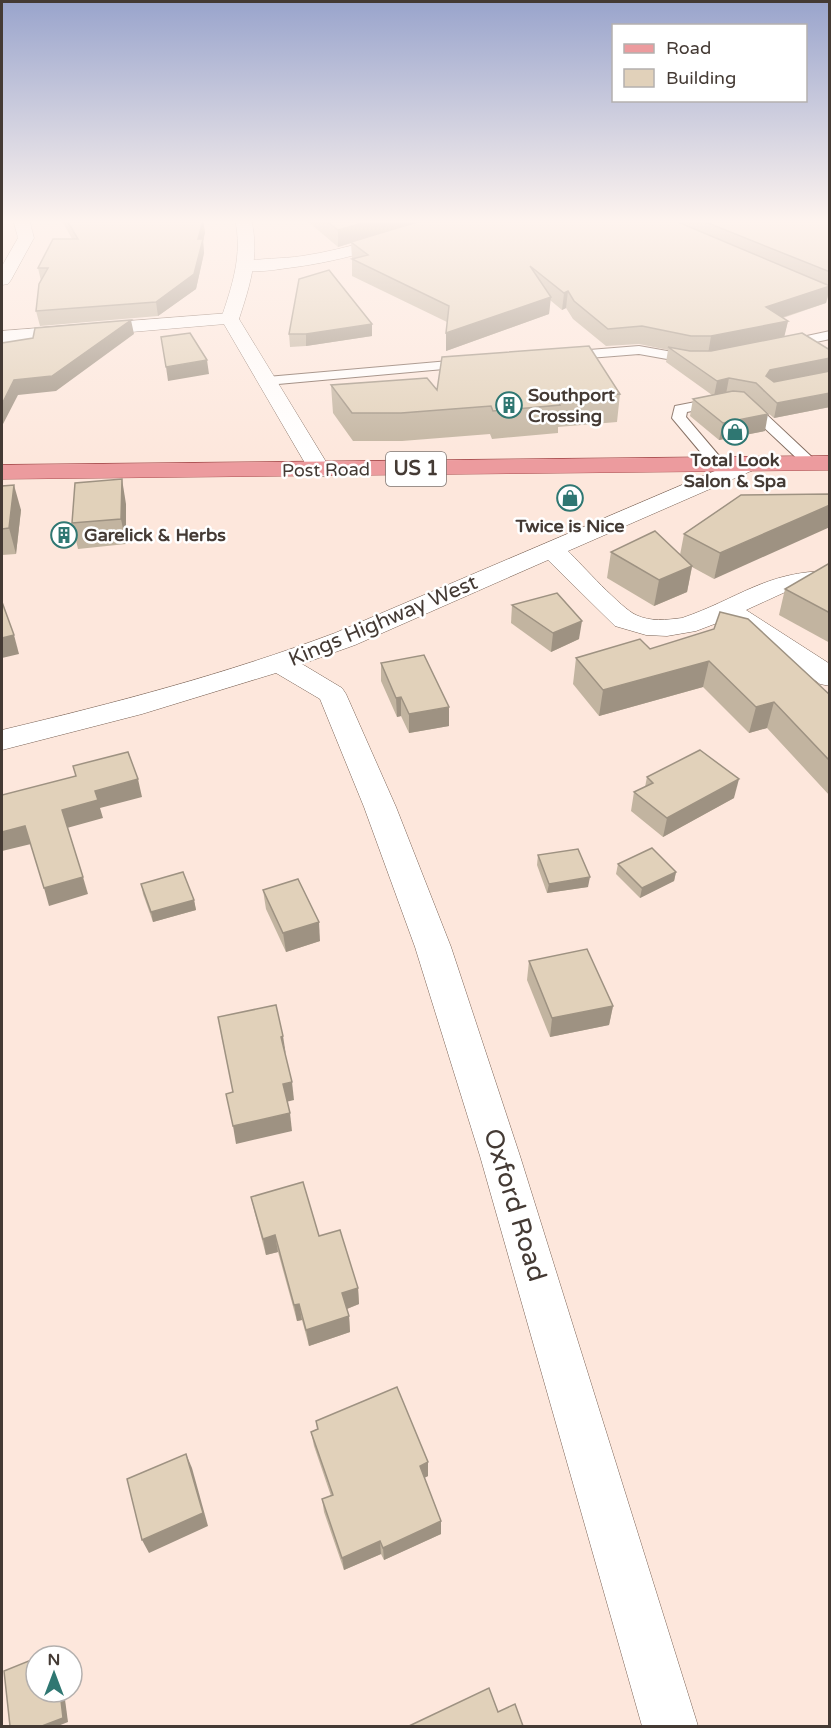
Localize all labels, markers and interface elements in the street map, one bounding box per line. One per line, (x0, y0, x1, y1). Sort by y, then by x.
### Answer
legend (612, 24, 807, 102)
text: Road (666, 37, 711, 59)
text: Building (666, 67, 736, 89)
place label: Southport Crossing (528, 384, 615, 427)
building icon: Southport Crossing (494, 390, 524, 420)
shop icon: Total Look Salon & Spa (720, 417, 750, 447)
place label: Total Look Salon & Spa (684, 449, 786, 492)
road number: US 1 (386, 452, 446, 486)
street label: Post Road (282, 458, 370, 482)
shop icon: Twice is Nice (555, 483, 585, 513)
place label: Twice is Nice (514, 515, 625, 537)
building icon: Garelick & Herbs (49, 520, 79, 550)
place label: Garelick & Herbs (84, 524, 226, 546)
street label: Kings Highway West (285, 570, 481, 672)
street label: Oxford Road (477, 1125, 553, 1285)
north arrow (24, 1644, 84, 1704)
text: N (48, 1650, 60, 1670)

